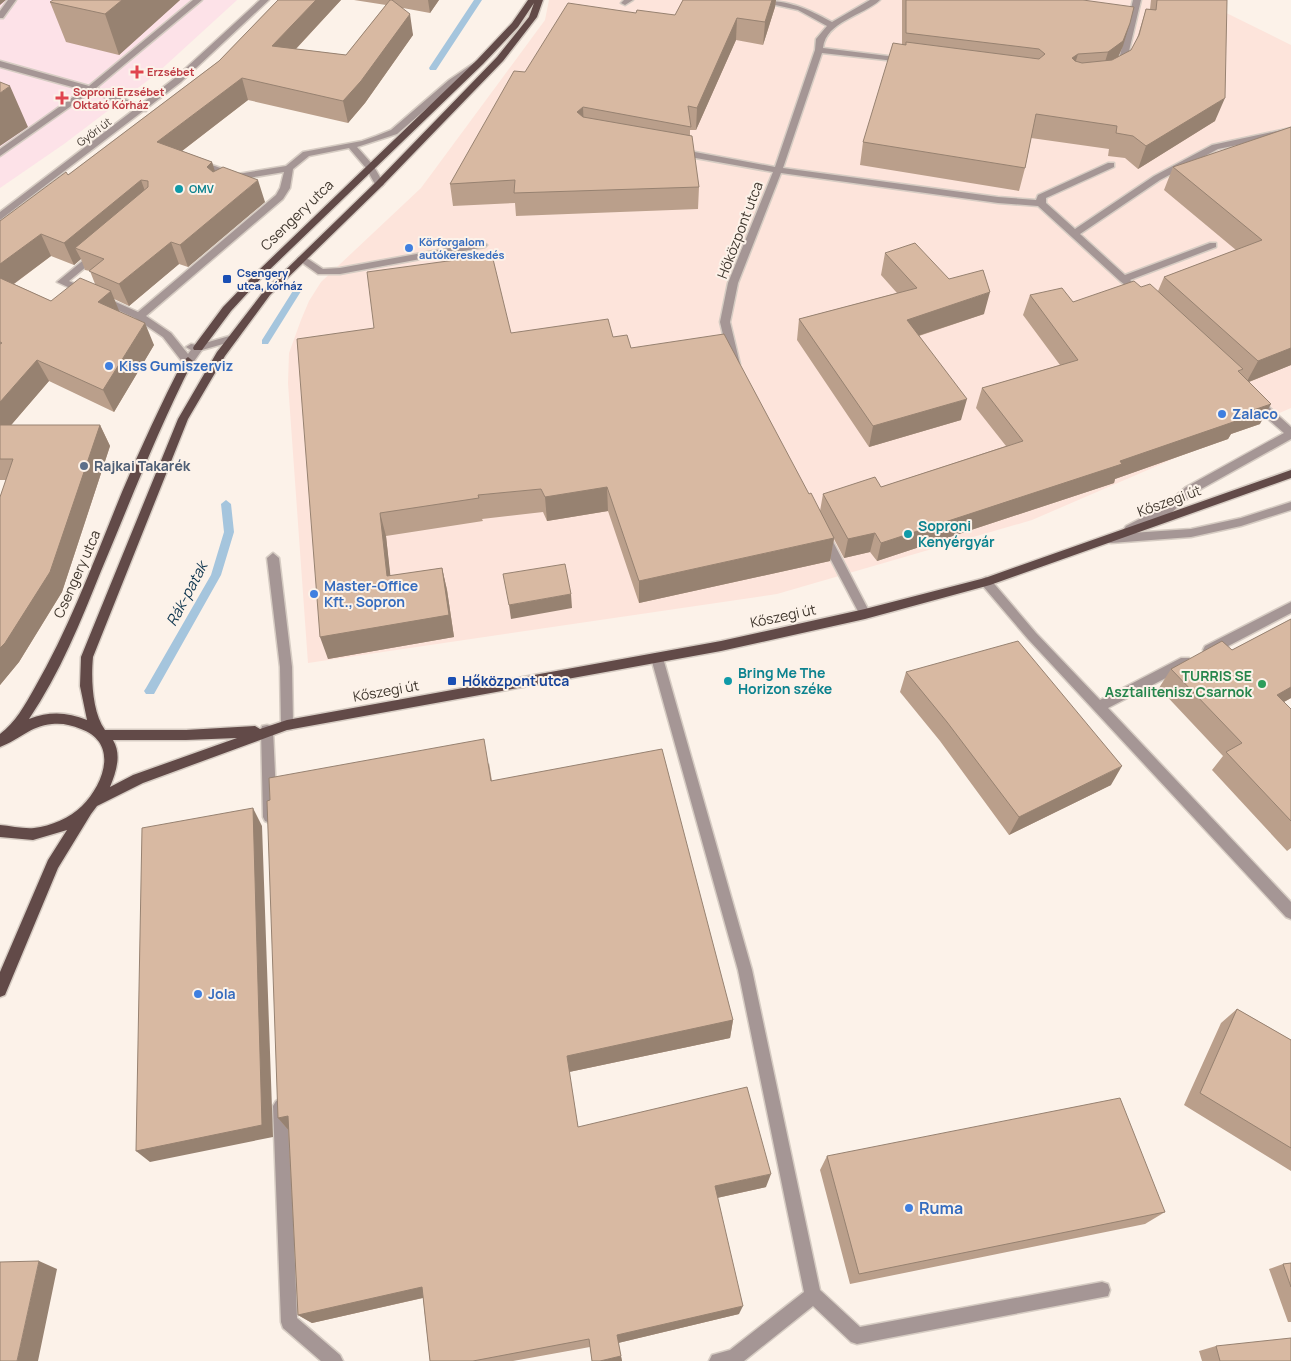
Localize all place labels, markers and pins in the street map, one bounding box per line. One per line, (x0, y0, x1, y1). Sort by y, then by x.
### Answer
place label: Erzsébet (147, 64, 195, 79)
marker: Erzsébet (131, 66, 143, 78)
place label: Soproni Erzsébet Oktató Kórház (73, 84, 165, 112)
marker: Soproni Erzsébet Oktató Kórház (55, 91, 69, 105)
place label: OMV (189, 181, 214, 196)
marker: OMV (173, 183, 185, 195)
place label: Körforgalom autókereskedés (419, 234, 505, 262)
marker: Körforgalom autókereskedés (403, 242, 415, 254)
place label: Csengery utca, kórház (237, 265, 303, 293)
marker: Csengery utca, kórház (221, 273, 233, 285)
place label: Kiss Gumiszerviz (119, 356, 233, 375)
marker: Kiss Gumiszerviz (103, 360, 115, 372)
place label: Zalaco (1232, 404, 1278, 423)
marker: Zalaco (1216, 408, 1228, 420)
place label: Rajkai Takarék (94, 456, 191, 475)
marker: Rajkai Takarék (78, 460, 90, 472)
place label: Soproni Kenyérgyár (918, 516, 995, 551)
marker: Soproni Kenyérgyár (902, 528, 914, 540)
place label: Master-Office Kft., Sopron (324, 576, 418, 611)
marker: Master-Office Kft., Sopron (308, 588, 320, 600)
place label: Bring Me The Horizon széke (738, 663, 832, 698)
place label: TURRIS SE Asztalitenisz Csarnok (1105, 666, 1252, 701)
place label: Hőközpont utca (462, 671, 569, 690)
marker: Hőközpont utca (446, 675, 458, 687)
marker: Bring Me The Horizon széke (722, 675, 734, 687)
marker: TURRIS SE Asztalitenisz Csarnok (1256, 678, 1268, 690)
place label: Jola (208, 984, 236, 1003)
marker: Jola (192, 988, 204, 1000)
place label: Ruma (919, 1197, 963, 1219)
marker: Ruma (903, 1202, 915, 1214)

